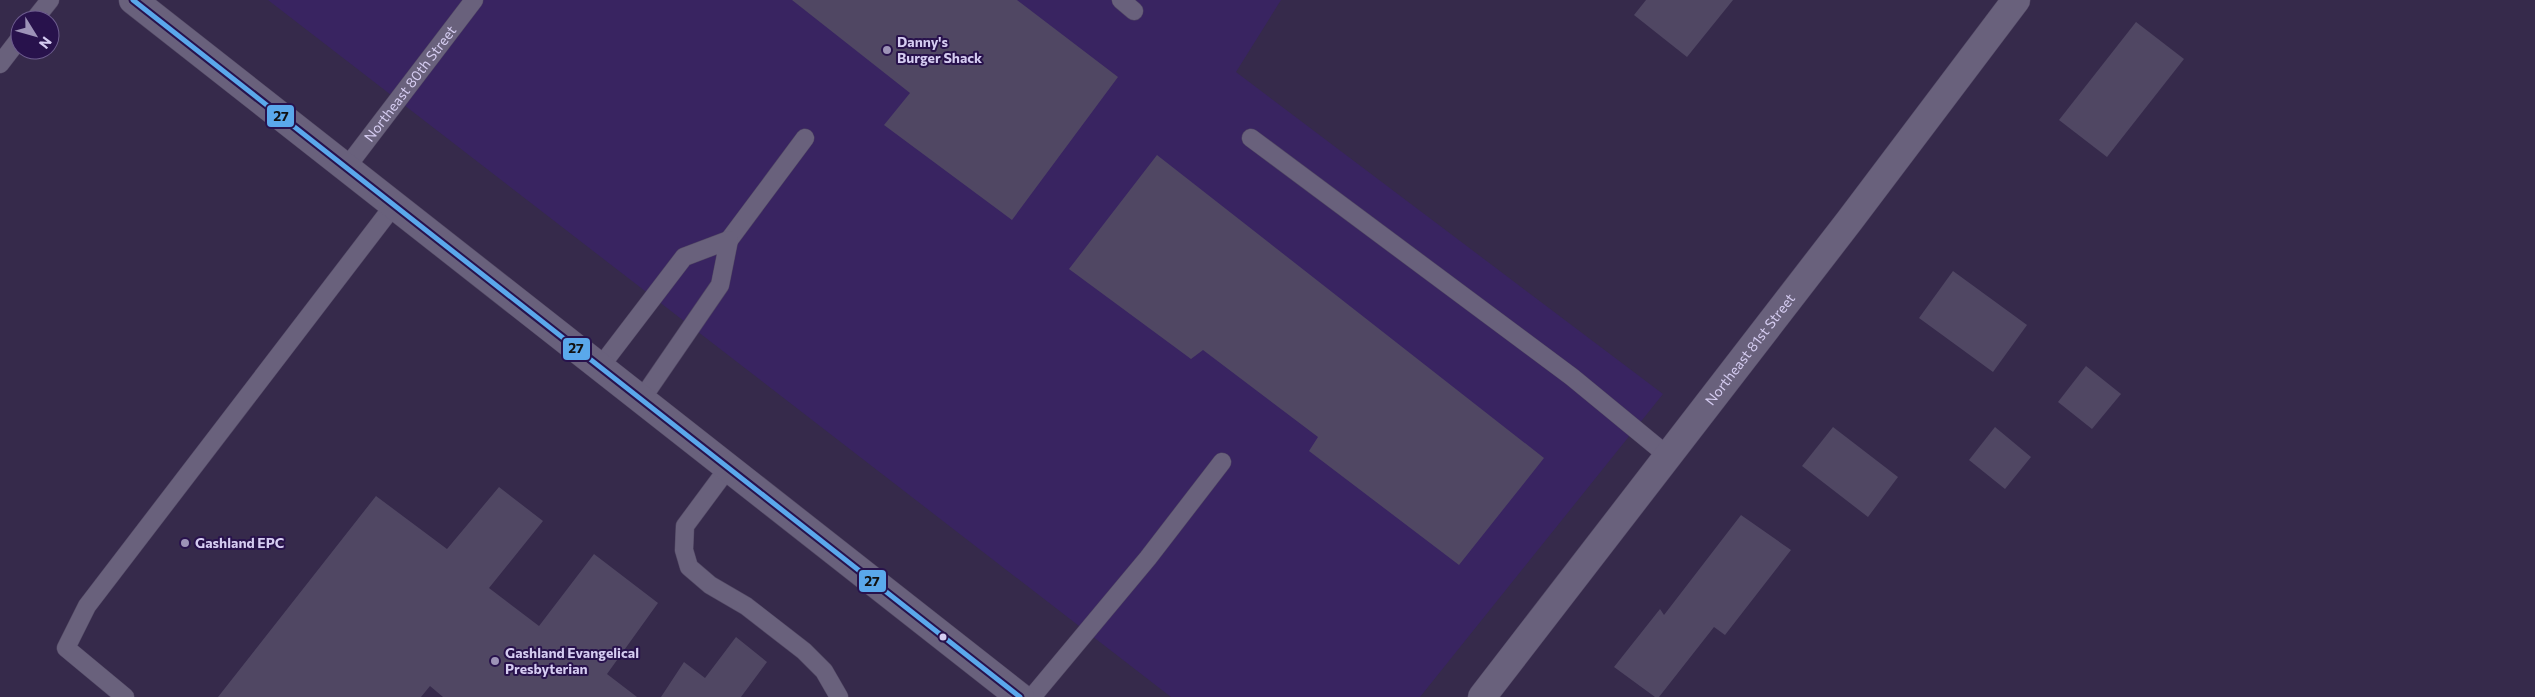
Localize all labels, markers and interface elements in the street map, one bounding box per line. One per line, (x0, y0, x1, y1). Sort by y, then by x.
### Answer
north arrow (10, 10, 60, 60)
street label: Northeast 80th Street (360, 22, 460, 145)
place label: Danny's Burger Shack (897, 33, 982, 66)
text: N (36, 34, 56, 52)
marker: Danny's Burger Shack (881, 44, 893, 56)
line badge: 27 (266, 104, 295, 128)
text: 27 (273, 107, 289, 124)
street label: Northeast 81st Street (1701, 290, 1798, 408)
line badge: 27 (562, 337, 591, 361)
text: 27 (568, 339, 584, 356)
place label: Gashland EPC (195, 534, 284, 551)
marker: Gashland EPC (179, 537, 191, 549)
line badge: 27 (858, 569, 887, 593)
text: 27 (864, 572, 880, 589)
unlabelled marker (938, 632, 948, 642)
place label: Gashland Evangelical Presbyterian (505, 644, 639, 677)
marker: Gashland Evangelical Presbyterian (489, 655, 501, 667)

